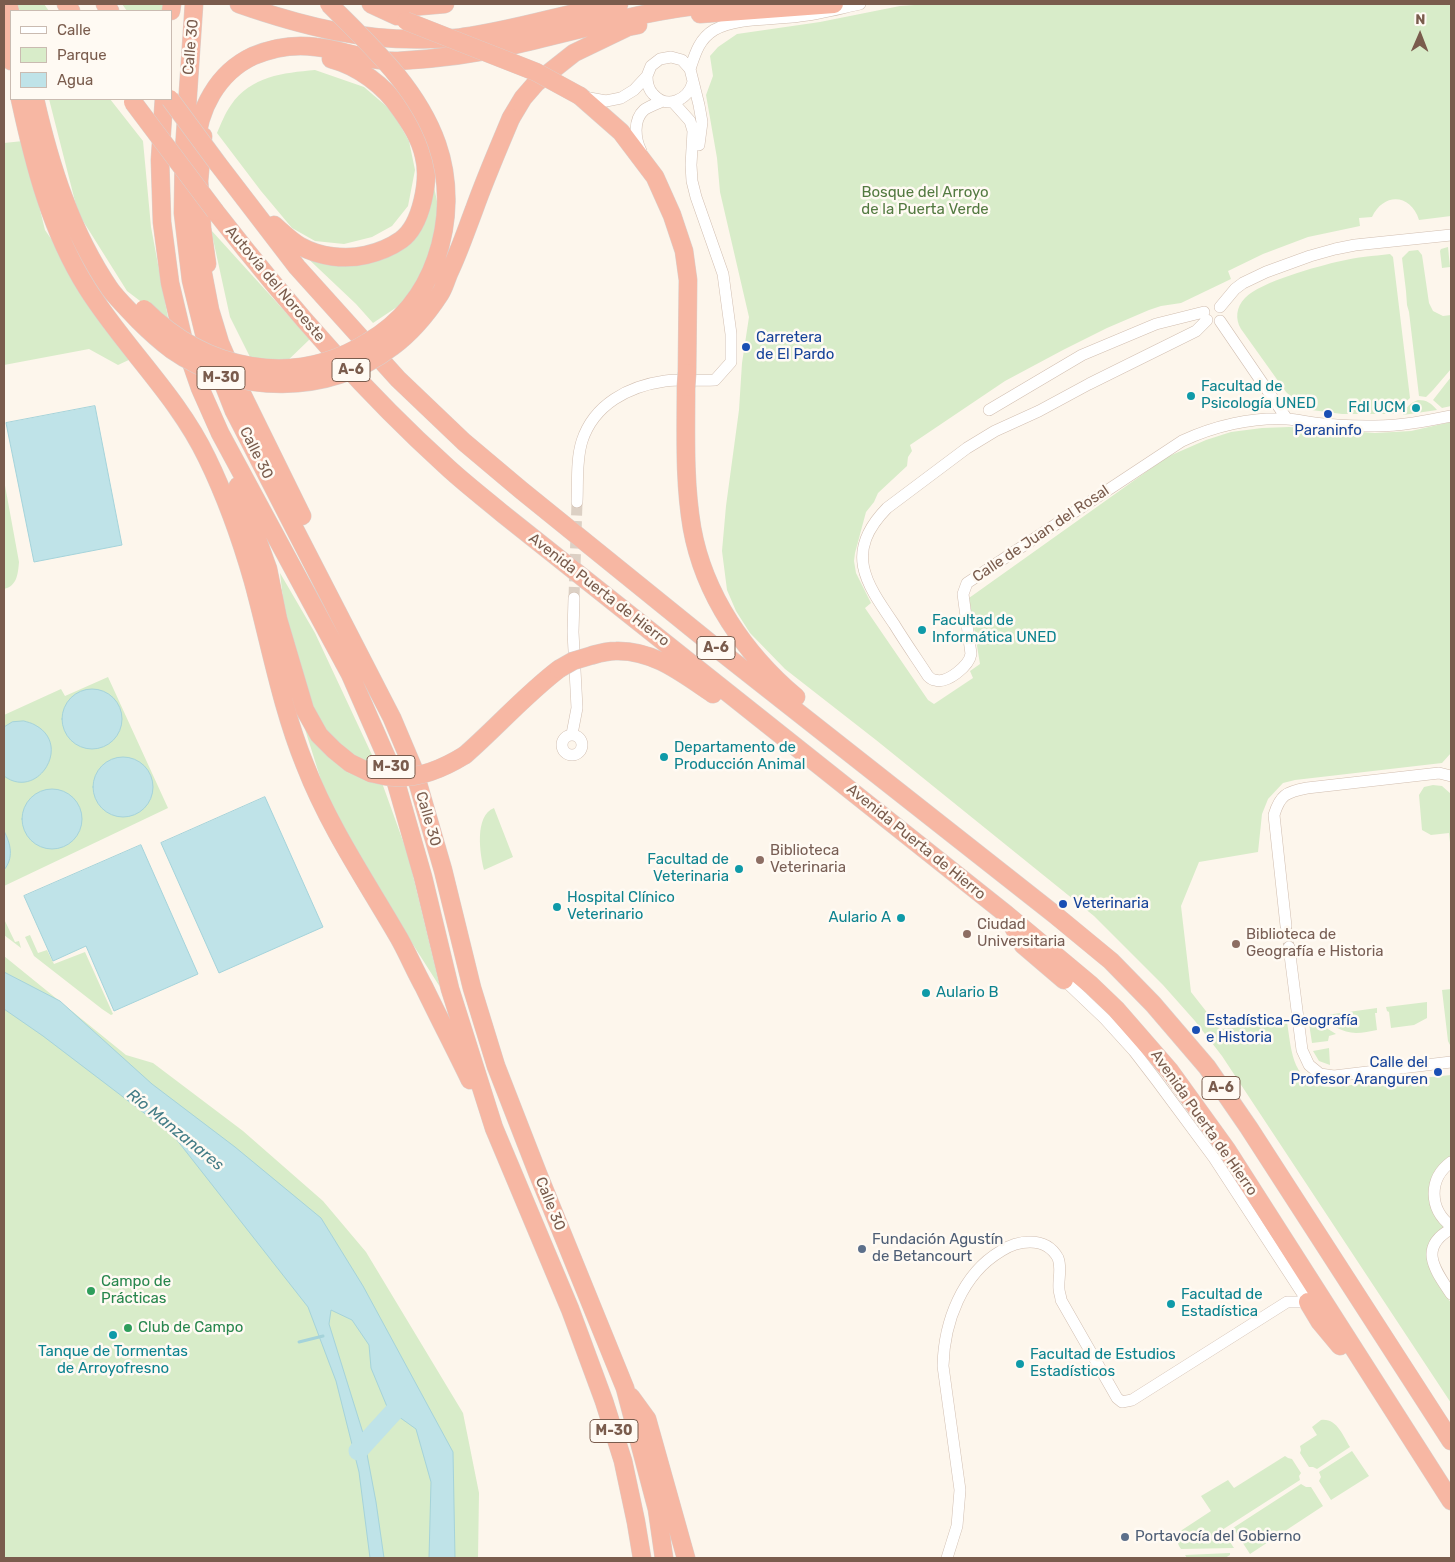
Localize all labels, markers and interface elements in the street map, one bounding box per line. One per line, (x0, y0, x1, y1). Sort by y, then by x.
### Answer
legend (10, 10, 172, 100)
north arrow (1395, 10, 1445, 60)
text: N (1415, 11, 1425, 28)
street label: Calle 30 (180, 18, 202, 76)
text: Calle (57, 21, 91, 39)
text: Parque (57, 46, 107, 64)
text: Agua (57, 71, 93, 89)
park label: Bosque del Arroyo de la Puerta Verde (861, 184, 989, 219)
street label: Autovía del Noroeste (221, 223, 329, 345)
place label: Carretera de El Pardo (756, 329, 834, 364)
marker: Carretera de El Pardo (740, 341, 752, 353)
road number: A-6 (332, 358, 370, 382)
road number: M-30 (197, 366, 245, 389)
place label: Facultad de Psicología UNED (1201, 378, 1316, 413)
marker: Facultad de Psicología UNED (1185, 390, 1197, 402)
place label: FdI UCM (1348, 399, 1406, 417)
marker: FdI UCM (1410, 402, 1422, 414)
marker: Paraninfo (1322, 408, 1334, 420)
place label: Paraninfo (1294, 422, 1362, 440)
street label: Calle 30 (235, 424, 277, 482)
street label: Calle de Juan del Rosal (969, 482, 1113, 586)
street label: Avenida Puerta de Hierro (525, 529, 673, 651)
place label: Facultad de Informática UNED (932, 612, 1057, 647)
marker: Facultad de Informática UNED (916, 624, 928, 636)
road number: A-6 (697, 636, 735, 660)
place label: Departamento de Producción Animal (674, 739, 805, 774)
marker: Departamento de Producción Animal (658, 751, 670, 763)
road number: M-30 (367, 756, 415, 779)
street label: Avenida Puerta de Hierro (843, 780, 989, 904)
street label: Calle 30 (412, 790, 444, 848)
place label: Biblioteca Veterinaria (770, 842, 846, 877)
place label: Facultad de Veterinaria (647, 851, 729, 886)
marker: Biblioteca Veterinaria (754, 854, 766, 866)
marker: Facultad de Veterinaria (733, 863, 745, 875)
place label: Hospital Clínico Veterinario (567, 889, 675, 924)
place label: Veterinaria (1073, 895, 1149, 913)
marker: Veterinaria (1057, 898, 1069, 910)
marker: Hospital Clínico Veterinario (551, 901, 563, 913)
place label: Aulario A (828, 909, 891, 927)
marker: Aulario A (895, 912, 907, 924)
place label: Ciudad Universitaria (977, 916, 1065, 951)
place label: Biblioteca de Geografía e Historia (1246, 926, 1384, 961)
marker: Ciudad Universitaria (961, 928, 973, 940)
marker: Biblioteca de Geografía e Historia (1230, 938, 1242, 950)
place label: Aulario B (936, 984, 999, 1002)
marker: Aulario B (920, 987, 932, 999)
place label: Estadística-Geografía e Historia (1206, 1012, 1358, 1047)
marker: Estadística-Geografía e Historia (1190, 1024, 1202, 1036)
street label: Avenida Puerta de Hierro (1147, 1047, 1261, 1199)
place label: Calle del Profesor Aranguren (1291, 1054, 1428, 1089)
marker: Calle del Profesor Aranguren (1432, 1066, 1444, 1078)
road number: A-6 (1202, 1076, 1240, 1100)
water label: Río Manzanares (123, 1085, 227, 1175)
street label: Calle 30 (531, 1175, 569, 1233)
place label: Fundación Agustín de Betancourt (872, 1231, 1003, 1266)
marker: Fundación Agustín de Betancourt (856, 1243, 868, 1255)
place label: Campo de Prácticas (101, 1273, 171, 1308)
marker: Campo de Prácticas (85, 1285, 97, 1297)
place label: Facultad de Estadística (1181, 1286, 1263, 1321)
marker: Facultad de Estadística (1165, 1298, 1177, 1310)
place label: Club de Campo (138, 1319, 243, 1337)
marker: Club de Campo (122, 1322, 134, 1334)
marker: Tanque de Tormentas de Arroyofresno (107, 1329, 119, 1341)
place label: Tanque de Tormentas de Arroyofresno (38, 1343, 188, 1378)
place label: Facultad de Estudios Estadísticos (1030, 1346, 1176, 1381)
marker: Facultad de Estudios Estadísticos (1014, 1358, 1026, 1370)
road number: M-30 (590, 1420, 638, 1442)
place label: Portavocía del Gobierno (1135, 1528, 1301, 1546)
marker: Portavocía del Gobierno (1119, 1531, 1131, 1543)

